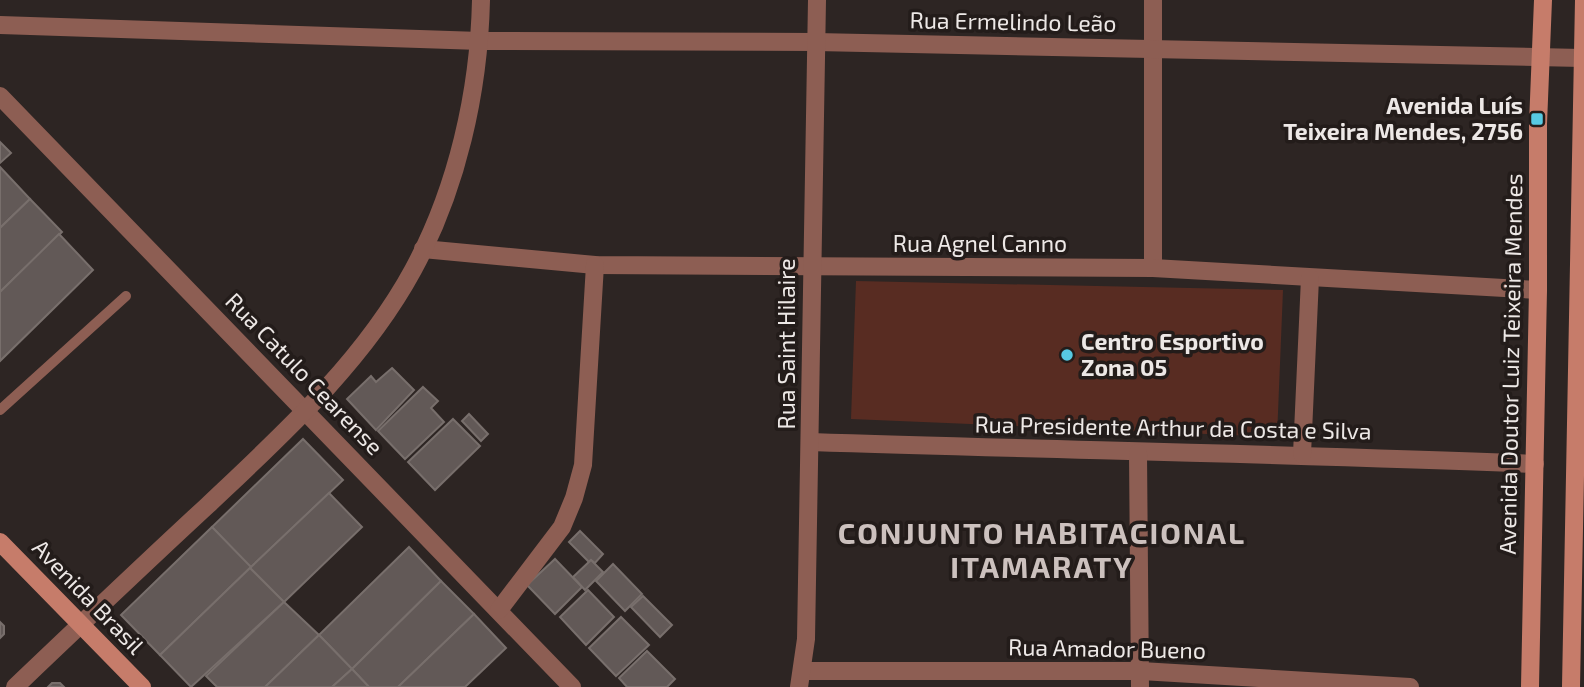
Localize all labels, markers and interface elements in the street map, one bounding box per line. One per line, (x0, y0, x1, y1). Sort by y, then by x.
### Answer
street label: Rua Ermelindo Leão (909, 5, 1117, 37)
place label: Avenida Luís Teixeira Mendes, 2756 (1283, 91, 1523, 145)
marker: Avenida Luís Teixeira Mendes, 2756 (1529, 111, 1545, 127)
street label: Avenida Doutor Luiz Teixeira Mendes (1493, 173, 1527, 555)
street label: Rua Agnel Canno (893, 229, 1067, 257)
street label: Rua Saint Hilaire (772, 258, 800, 430)
street label: Rua Catulo Cearense (220, 286, 389, 460)
place label: Centro Esportivo Zona 05 (1081, 327, 1264, 381)
marker: Centro Esportivo Zona 05 (1059, 347, 1075, 363)
street label: Rua Presidente Arthur da Costa e Silva (974, 410, 1372, 444)
district label: CONJUNTO HABITACIONAL ITAMARATY (838, 514, 1246, 584)
street label: Avenida Brasil (27, 533, 151, 660)
street label: Rua Amador Bueno (1008, 632, 1206, 664)

